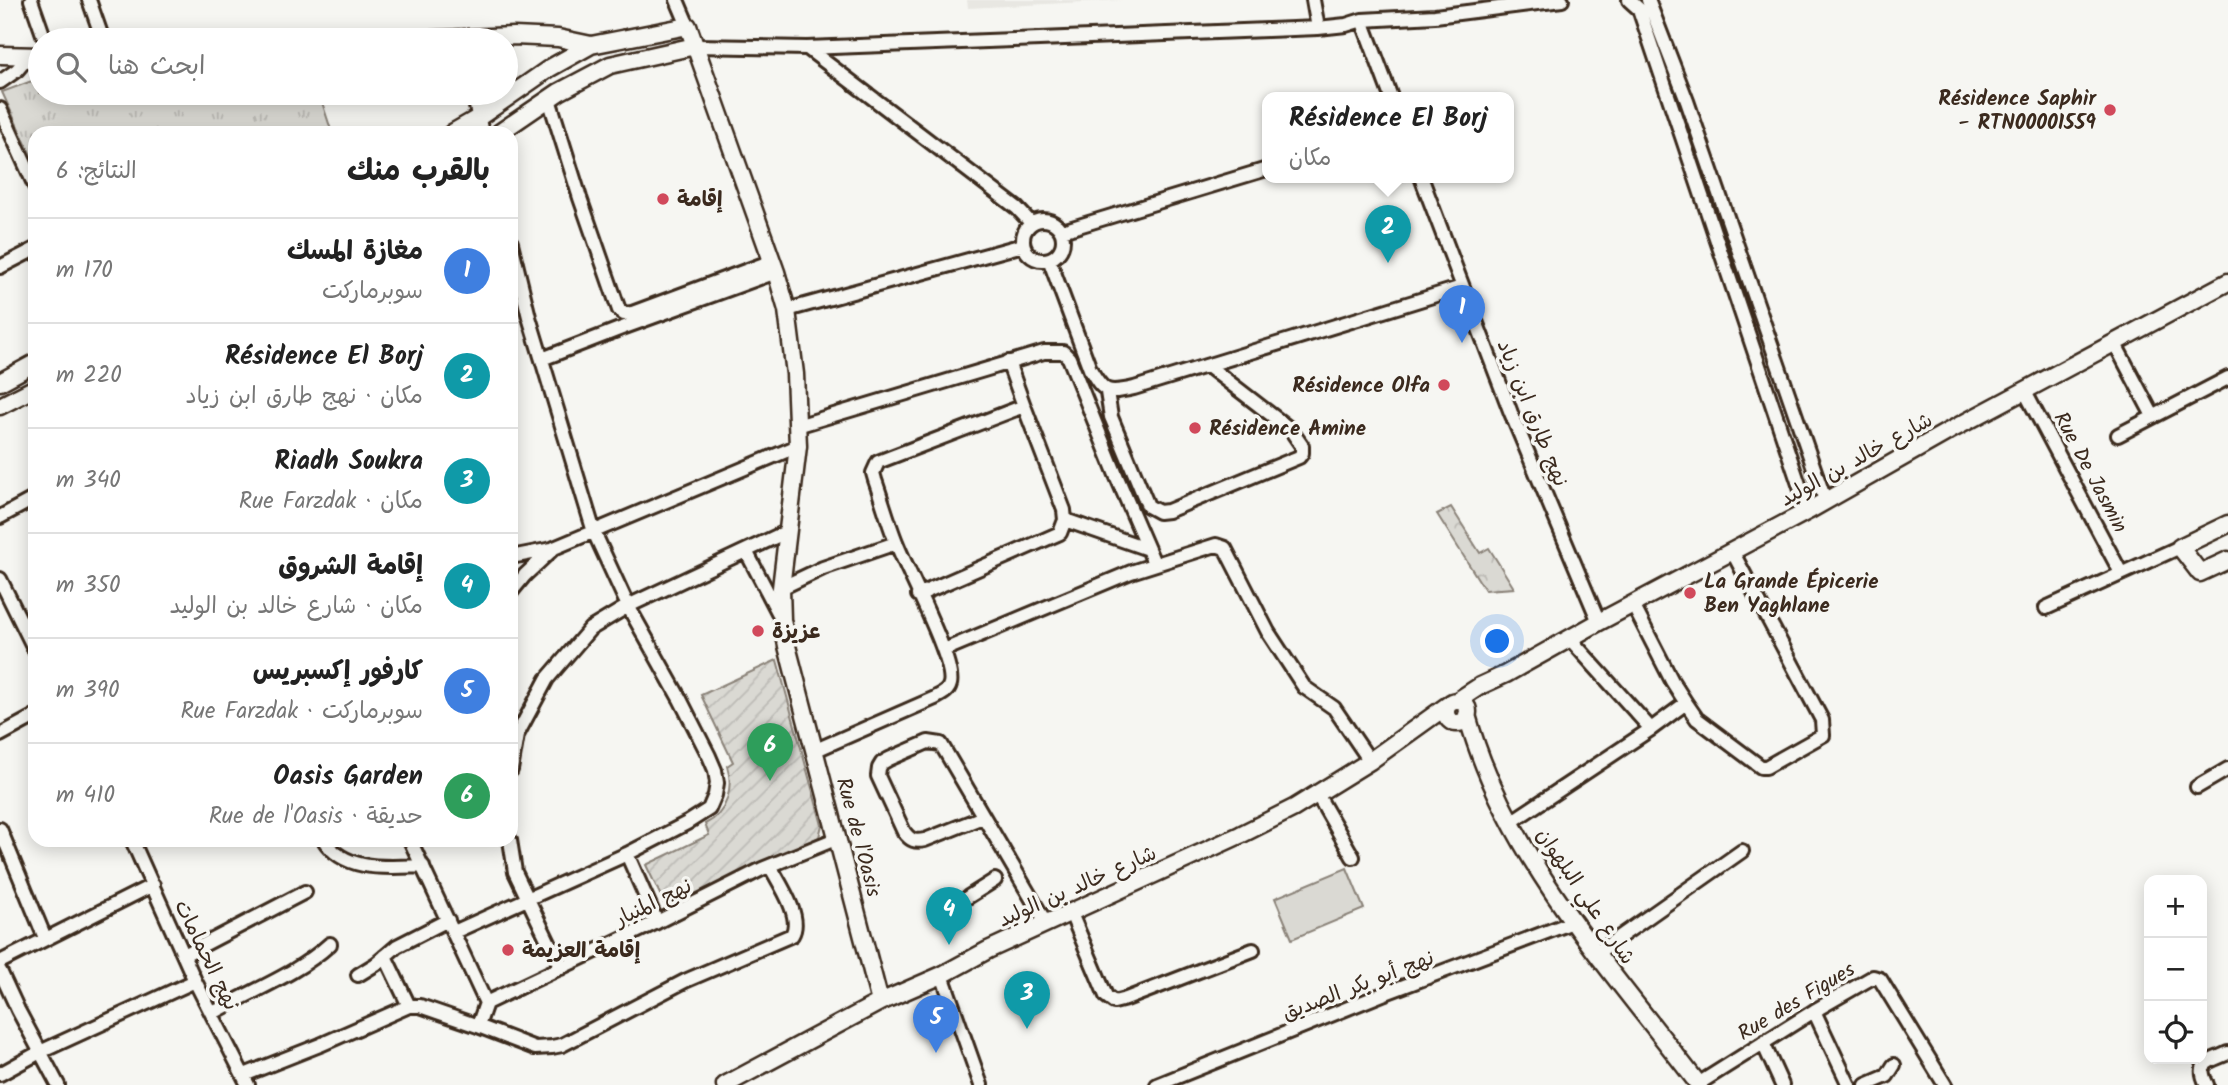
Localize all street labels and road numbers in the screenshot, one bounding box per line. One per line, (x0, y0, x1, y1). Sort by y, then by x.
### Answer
street label: نهج طارق ابن زياد (1487, 335, 1576, 492)
street label: شارع خالد بن الوليد (1774, 405, 1939, 516)
street label: Rue De Jasmin (2044, 406, 2136, 539)
street label: Rue de l'Oasis (826, 774, 889, 901)
street label: شارع علي البلهوان (1526, 822, 1643, 972)
street label: شارع خالد بن الوليد (993, 838, 1162, 937)
street label: نهج المنيار (607, 870, 698, 937)
street label: نهج الحمامات (165, 895, 247, 1017)
street label: نهج أبو بكر الصديق (1278, 942, 1439, 1031)
street label: Rue des Figues (1732, 954, 1862, 1050)

